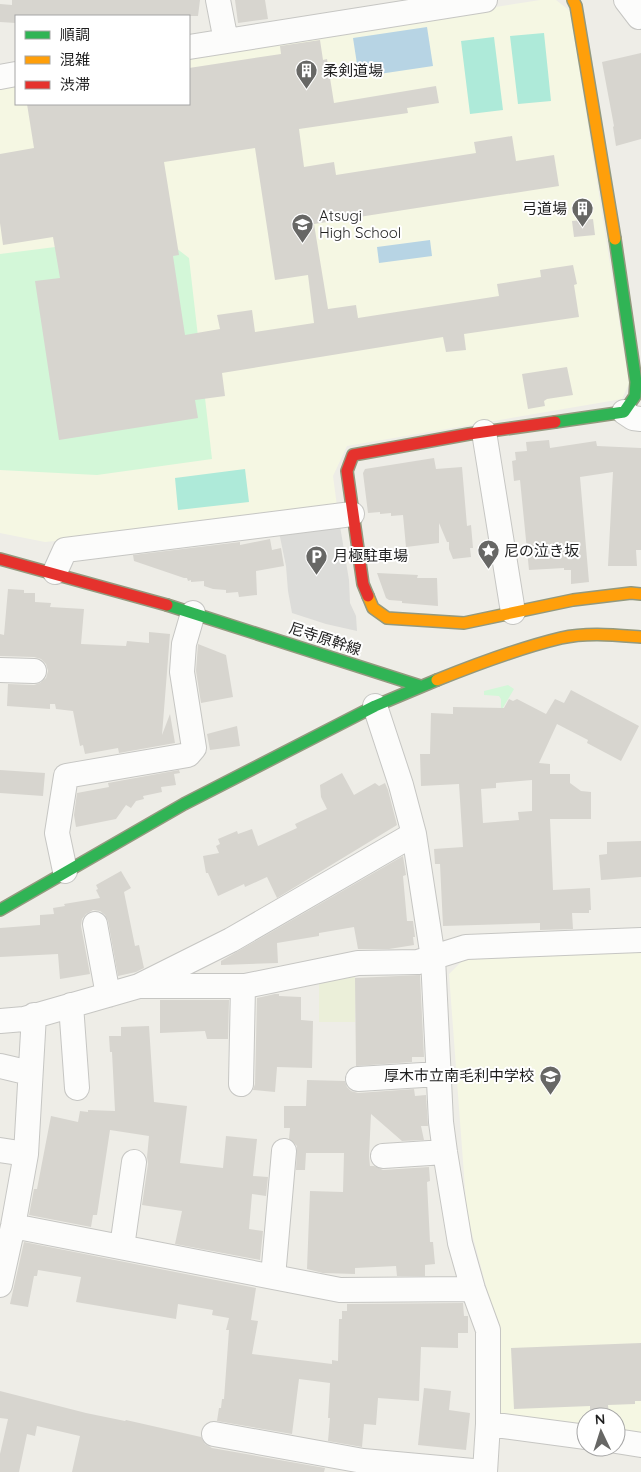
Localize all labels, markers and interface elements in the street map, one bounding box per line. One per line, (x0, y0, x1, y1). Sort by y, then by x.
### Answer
legend (15, 15, 190, 105)
text: 順調 (60, 25, 90, 44)
text: 混雑 (60, 50, 90, 69)
building icon: 柔剣道場 (295, 59, 319, 90)
place label: 柔剣道場 (323, 61, 383, 80)
text: 渋滞 (60, 75, 90, 94)
building icon: 弓道場 (571, 197, 595, 228)
place label: 弓道場 (522, 199, 567, 218)
place label: Atsugi High School (319, 206, 401, 242)
school or university icon: Atsugi High School (291, 213, 315, 244)
place icon: 尼の泣き坂 (476, 539, 500, 570)
place label: 尼の泣き坂 (504, 541, 579, 560)
parking icon: 月極駐車場 (305, 544, 329, 575)
place label: 月極駐車場 (333, 546, 408, 565)
street label: 尼寺原幹線 (287, 618, 364, 659)
school or university icon: 厚木市立南毛利中学校 (538, 1064, 562, 1095)
place label: 厚木市立南毛利中学校 (384, 1066, 534, 1085)
north arrow (576, 1407, 626, 1457)
text: N (594, 1410, 606, 1428)

